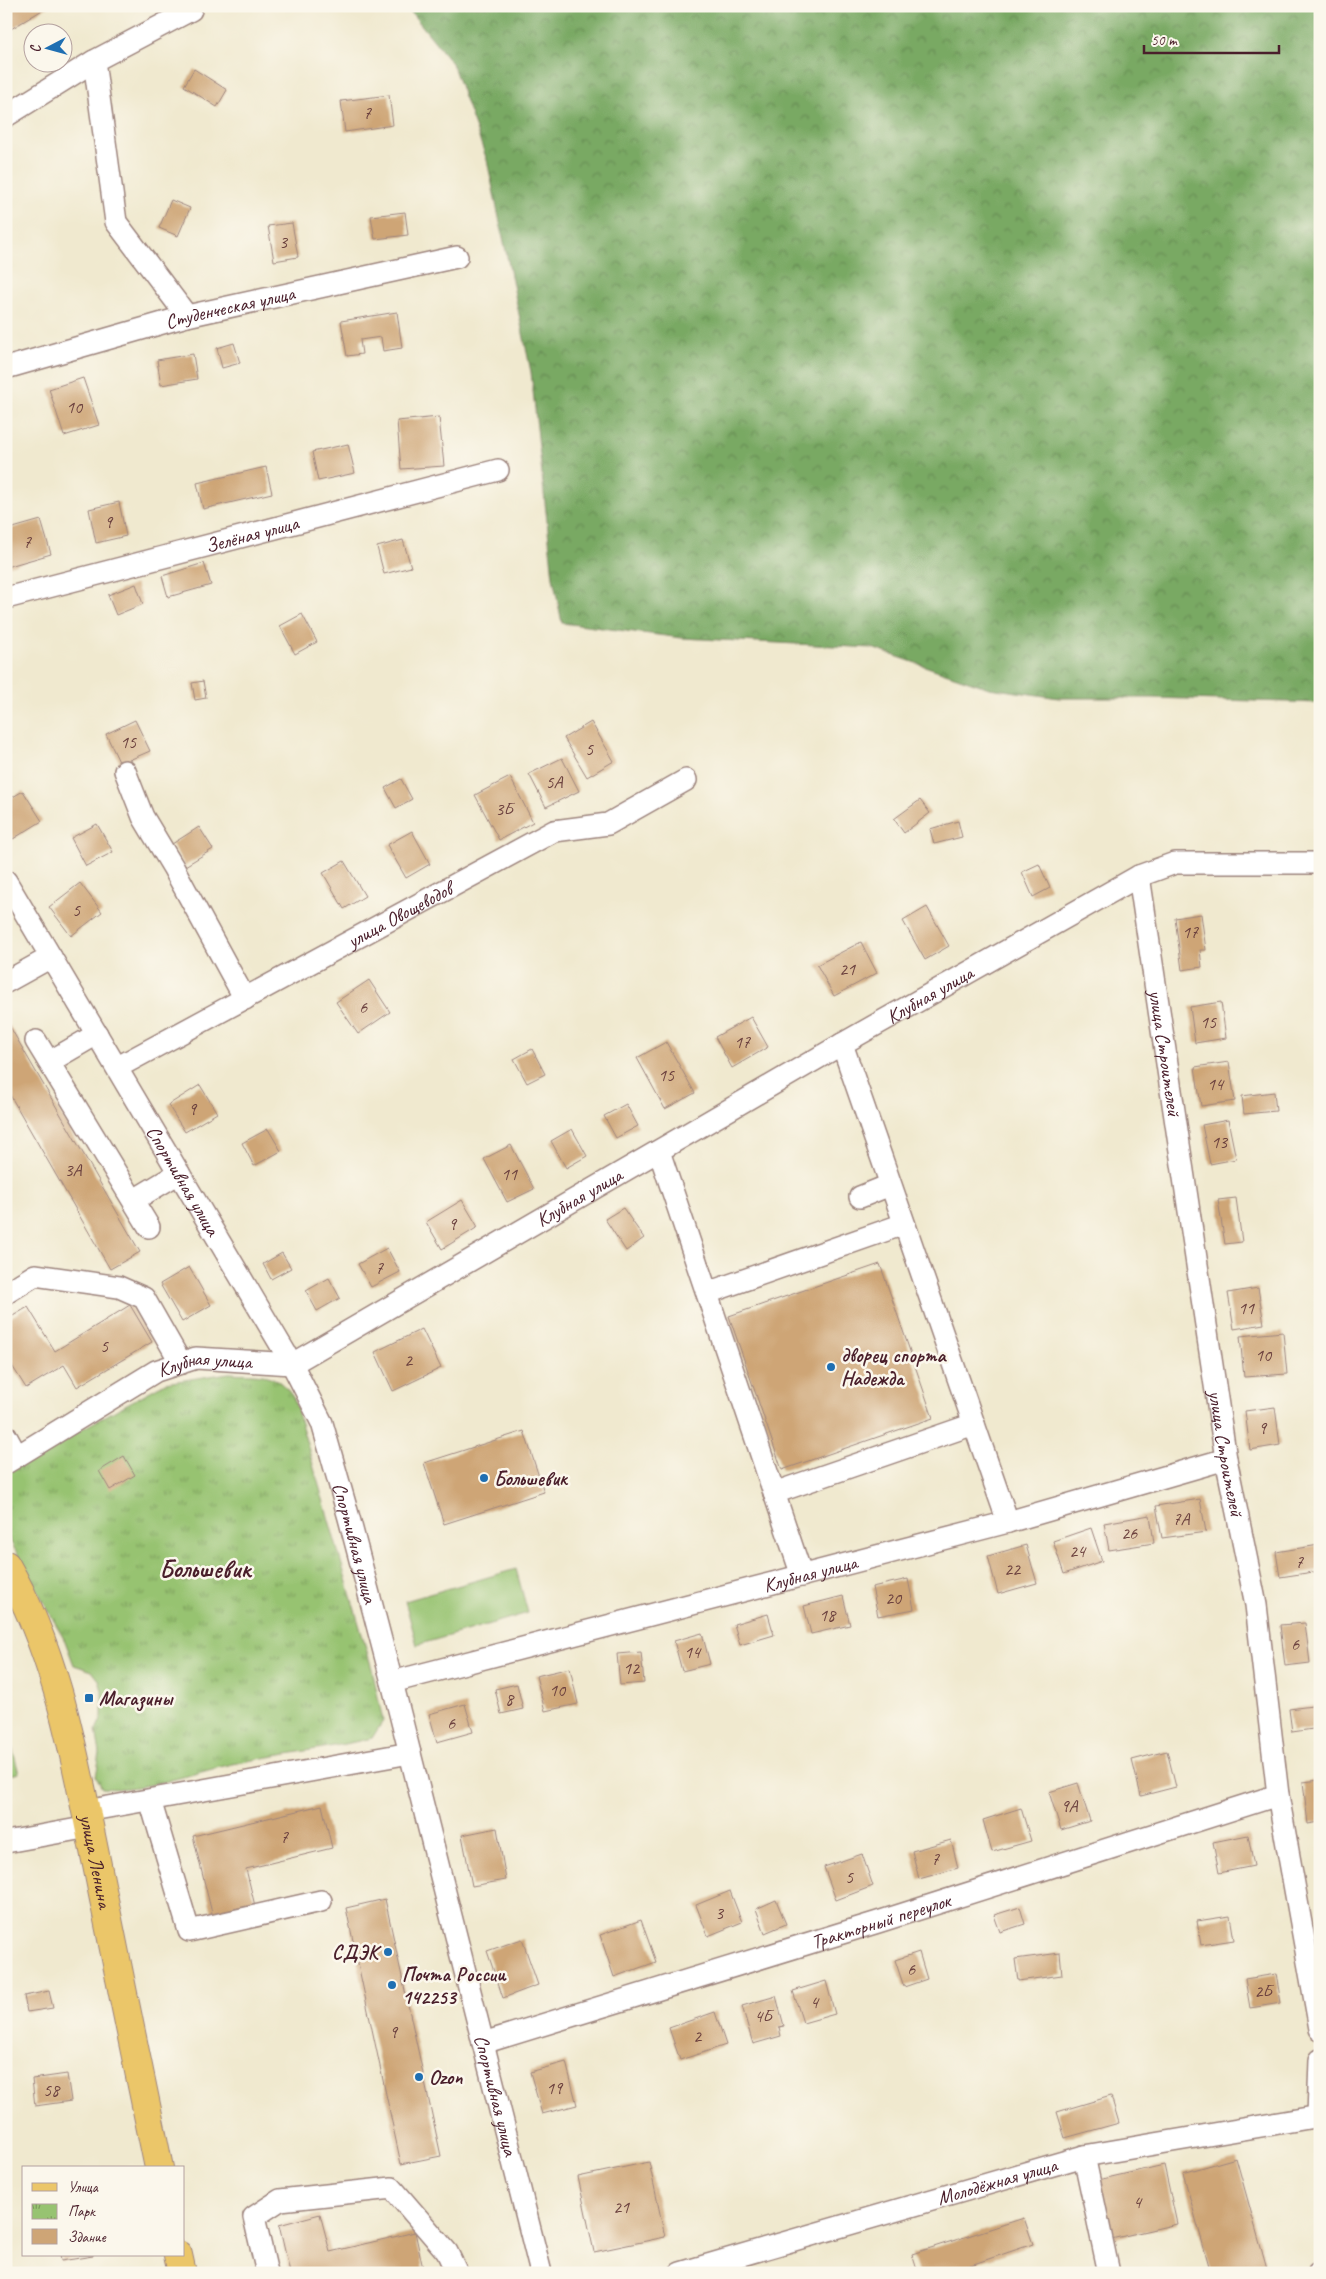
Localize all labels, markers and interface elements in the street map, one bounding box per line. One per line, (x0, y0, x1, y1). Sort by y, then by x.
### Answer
north arrow (22, 22, 72, 72)
scale bar (1144, 22, 1278, 54)
text: 50 m (1151, 31, 1178, 50)
text: С (27, 43, 44, 54)
house number: 7 (363, 102, 372, 124)
house number: 3 (279, 231, 289, 253)
street label: Студенческая улица (162, 280, 299, 335)
house number: 10 (66, 396, 84, 418)
street label: Зелёная улица (203, 510, 303, 559)
house number: 9 (104, 511, 114, 533)
house number: 7 (23, 531, 32, 553)
house number: 15 (120, 731, 137, 753)
house number: 5 (585, 738, 594, 760)
house number: 5А (545, 771, 564, 793)
house number: 3Б (495, 798, 515, 820)
street label: улица Овощеводов (342, 874, 461, 954)
house number: 5 (72, 899, 81, 921)
house number: 17 (1182, 921, 1199, 943)
house number: 21 (839, 958, 856, 980)
street label: Клубная улица (882, 960, 979, 1029)
street label: улица Строителей (1143, 987, 1187, 1120)
house number: 6 (359, 996, 368, 1018)
house number: 15 (1200, 1011, 1217, 1033)
house number: 17 (734, 1031, 751, 1053)
house number: 15 (658, 1064, 675, 1086)
house number: 14 (1207, 1073, 1225, 1095)
house number: 9 (188, 1098, 198, 1120)
street label: Спортивная улица (141, 1121, 226, 1241)
house number: 13 (1211, 1131, 1229, 1153)
house number: 3А (64, 1159, 83, 1181)
street label: Клубная улица (531, 1162, 628, 1232)
house number: 11 (501, 1163, 518, 1185)
house number: 9 (448, 1213, 458, 1235)
house number: 7 (375, 1257, 384, 1279)
house number: 11 (1238, 1297, 1255, 1319)
house number: 5 (100, 1335, 109, 1357)
place label: дворец спорта Надежда (841, 1343, 947, 1391)
house number: 10 (1255, 1344, 1273, 1366)
street label: Клубная улица (154, 1346, 254, 1383)
house number: 2 (404, 1349, 414, 1371)
marker: дворец спорта Надежда (825, 1361, 837, 1373)
street label: улица Строителей (1203, 1388, 1250, 1520)
house number: 9 (1258, 1417, 1268, 1439)
place label: Большевик (494, 1466, 569, 1491)
marker: Большевик (478, 1472, 490, 1484)
street label: Спортивная улица (327, 1480, 383, 1607)
house number: 7А (1172, 1508, 1191, 1530)
house number: 26 (1121, 1522, 1138, 1544)
house number: 24 (1069, 1540, 1087, 1562)
street label: Клубная улица (761, 1549, 861, 1598)
house number: 7 (1295, 1551, 1304, 1573)
district label: Большевик (159, 1553, 253, 1585)
house number: 22 (1004, 1558, 1022, 1580)
house number: 20 (885, 1587, 903, 1609)
house number: 18 (819, 1604, 837, 1626)
house number: 6 (1291, 1633, 1300, 1655)
house number: 14 (684, 1641, 702, 1663)
house number: 12 (623, 1657, 641, 1679)
house number: 10 (549, 1679, 567, 1701)
place label: Магазины (99, 1686, 174, 1712)
house number: 8 (505, 1688, 515, 1710)
marker: Магазины (83, 1692, 95, 1704)
house number: 6 (447, 1712, 456, 1734)
house number: 9А (1060, 1795, 1079, 1817)
street label: улица Ленина (74, 1811, 118, 1912)
house number: 7 (280, 1826, 289, 1848)
house number: 7 (931, 1848, 940, 1870)
house number: 5 (845, 1866, 854, 1888)
street label: Тракторный переулок (808, 1887, 955, 1955)
house number: 3 (715, 1902, 725, 1924)
place label: СДЭК (332, 1940, 382, 1965)
marker: СДЭК (382, 1946, 394, 1958)
house number: 6 (907, 1958, 916, 1980)
place label: Почта России 142253 (402, 1962, 507, 2010)
marker: Почта России 142253 (386, 1979, 398, 1991)
house number: 2Б (1254, 1980, 1274, 2002)
house number: 4 (810, 1991, 820, 2013)
house number: 4Б (754, 2005, 774, 2027)
house number: 9 (389, 2021, 399, 2043)
house number: 2 (693, 2025, 703, 2047)
street label: Спортивная улица (468, 2032, 523, 2160)
place label: Ozon (429, 2065, 463, 2090)
marker: Ozon (413, 2071, 425, 2083)
house number: 19 (546, 2077, 564, 2099)
house number: 58 (43, 2079, 61, 2101)
street label: Молодёжная улица (934, 2152, 1062, 2211)
legend (22, 2166, 185, 2256)
text: Улица (68, 2178, 99, 2197)
house number: 4 (1133, 2191, 1143, 2213)
house number: 21 (613, 2196, 630, 2218)
text: Парк (68, 2202, 96, 2221)
text: Здание (68, 2228, 107, 2247)

